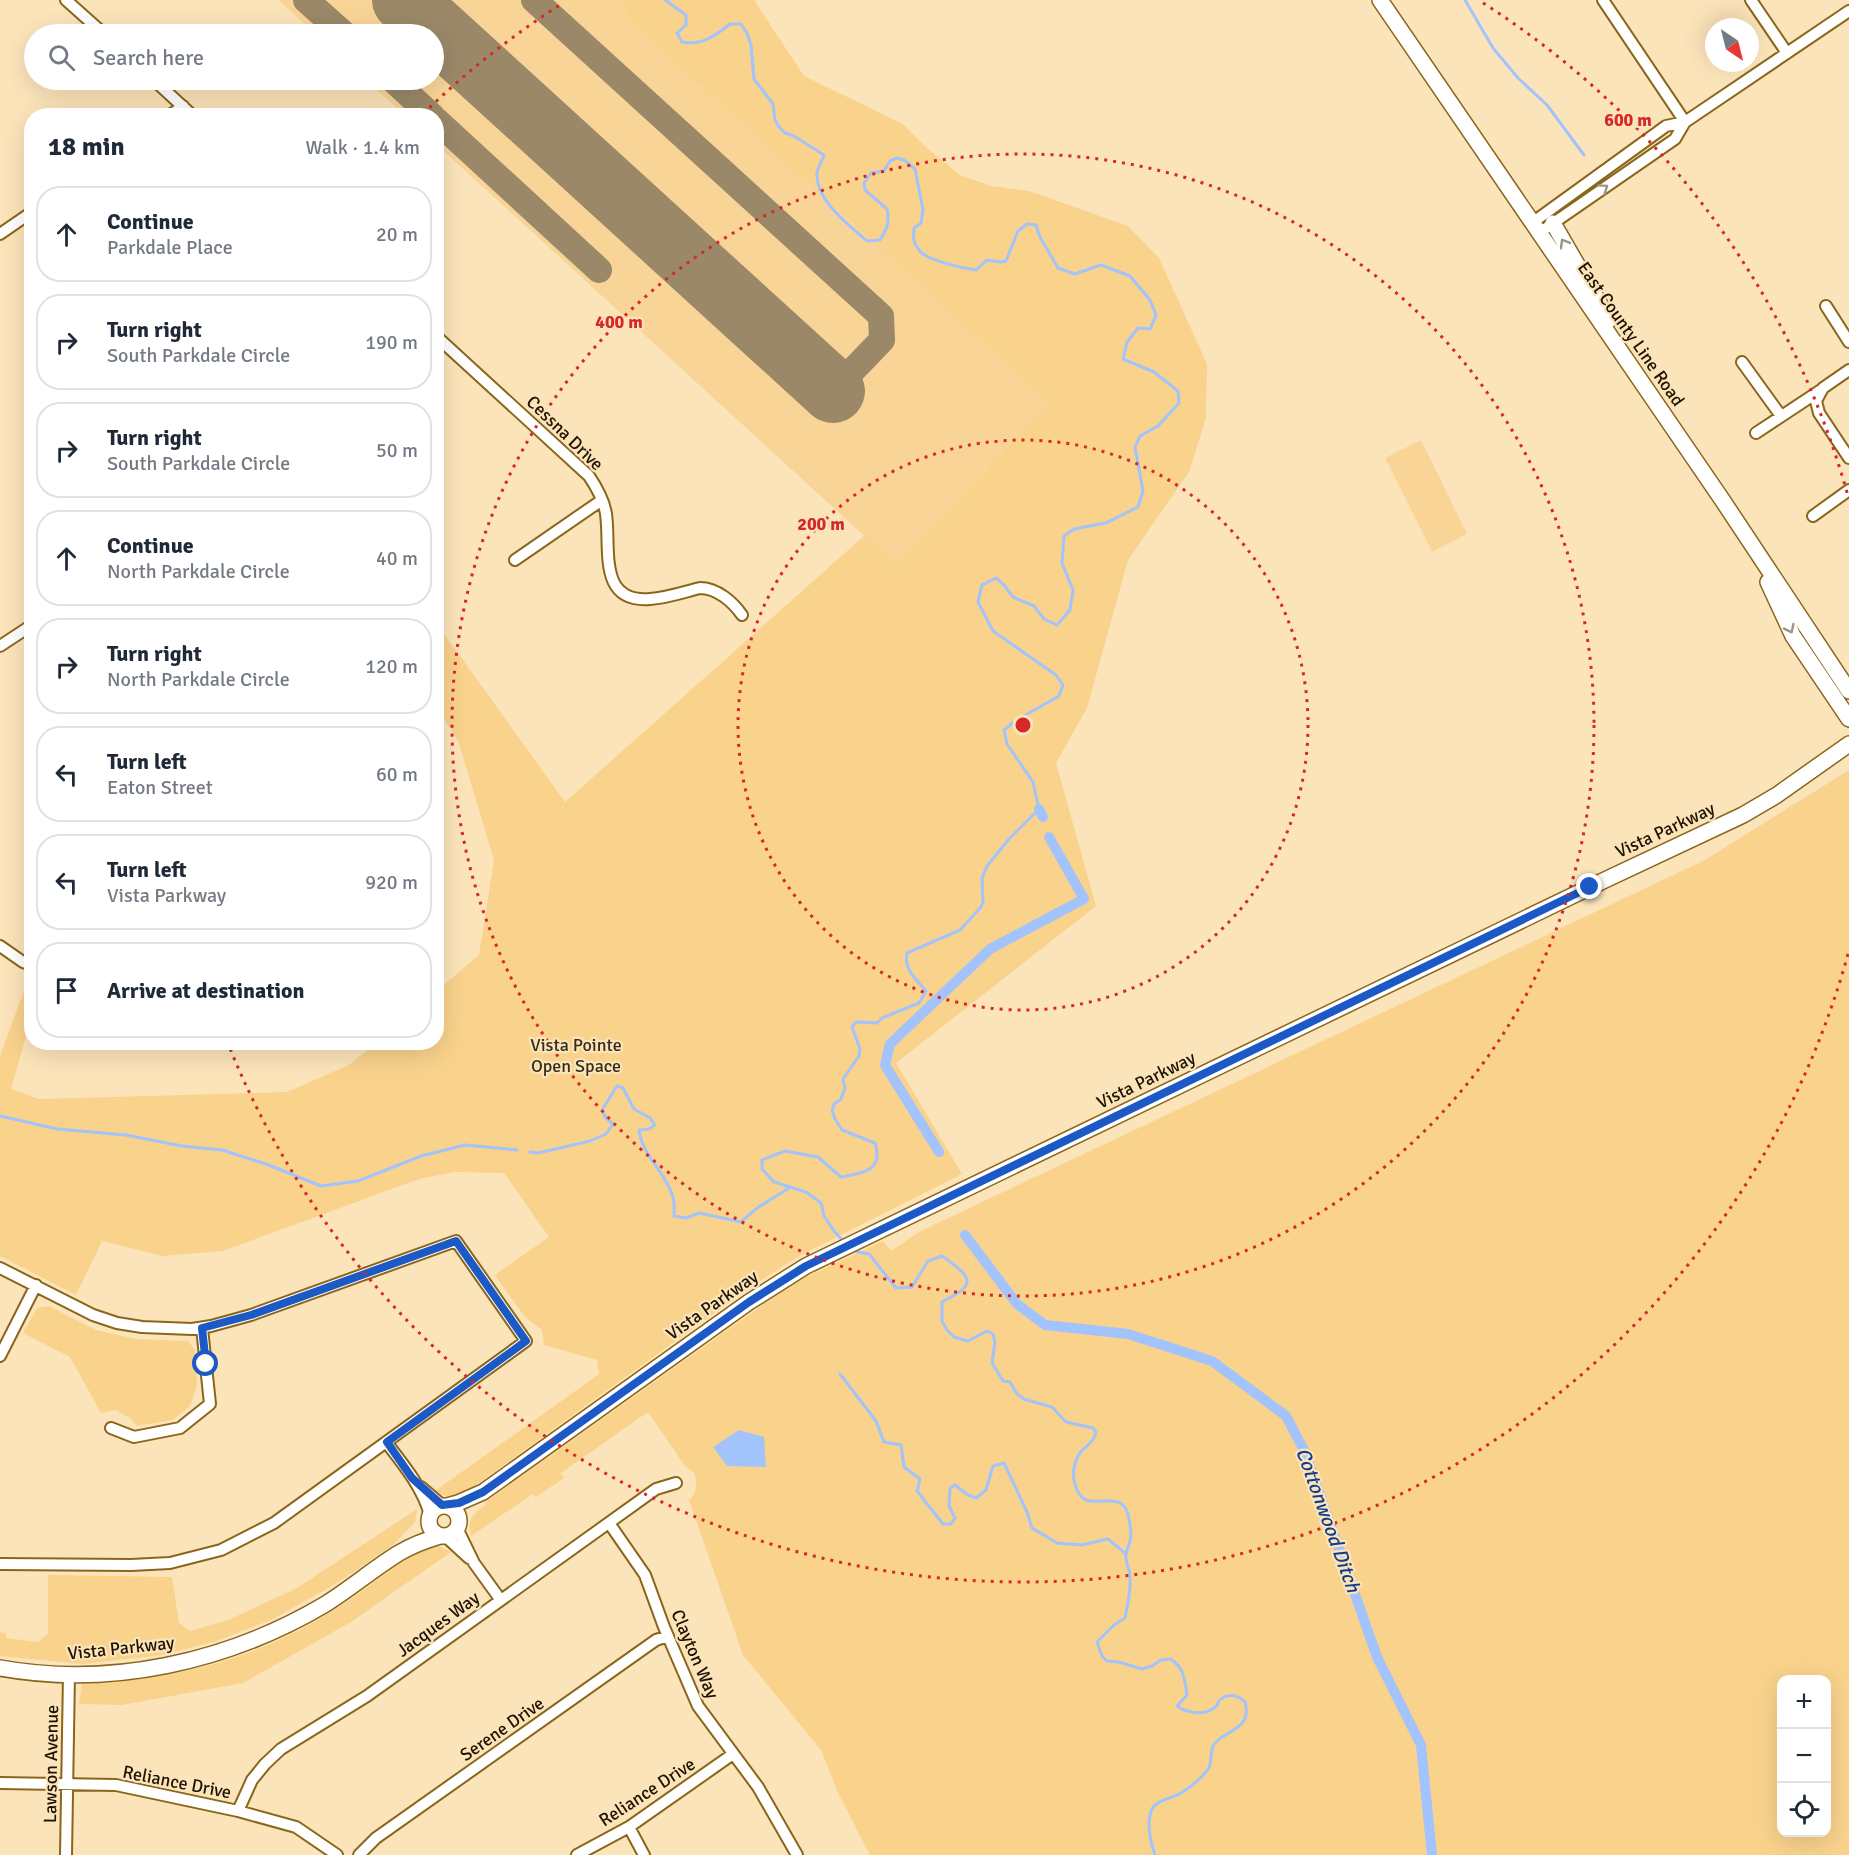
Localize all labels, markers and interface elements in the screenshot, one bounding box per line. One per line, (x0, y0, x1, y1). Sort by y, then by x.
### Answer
north arrow (1705, 18, 1759, 72)
search box (24, 24, 444, 90)
icon: search (45, 41, 78, 74)
text: Search here (93, 44, 204, 71)
text: 600 m (1604, 109, 1652, 131)
text: 18 min (48, 131, 125, 163)
text: Walk · 1.4 km (306, 135, 420, 160)
one-way arrow (1597, 184, 1608, 195)
text: Continue (107, 208, 194, 235)
icon: ahead (50, 218, 83, 251)
text: 20 m (376, 222, 418, 247)
text: Parkdale Place (107, 235, 233, 260)
one-way arrow (1560, 239, 1571, 249)
street label: East County Line Road (1573, 258, 1689, 410)
text: 400 m (595, 311, 643, 333)
text: Turn right (107, 316, 202, 343)
icon: right (50, 326, 83, 359)
text: 190 m (365, 330, 418, 355)
text: South Parkdale Circle (107, 343, 290, 368)
street label: Cessna Drive (522, 391, 608, 475)
text: Turn right (107, 424, 202, 451)
icon: right (50, 434, 83, 467)
text: 50 m (376, 438, 418, 463)
text: South Parkdale Circle (107, 451, 290, 476)
text: 200 m (797, 513, 845, 535)
text: Continue (107, 532, 194, 559)
icon: ahead (50, 542, 83, 575)
text: 40 m (376, 546, 418, 571)
text: North Parkdale Circle (107, 559, 290, 584)
one-way arrow (1783, 623, 1794, 634)
text: Turn right (107, 640, 202, 667)
icon: right (50, 650, 83, 683)
text: 120 m (365, 654, 418, 679)
text: North Parkdale Circle (107, 667, 290, 692)
centre of rings (1013, 715, 1033, 735)
text: Turn left (107, 748, 187, 775)
icon: left (50, 758, 83, 791)
text: 60 m (376, 762, 418, 787)
text: Eaton Street (107, 775, 213, 800)
street label: Vista Parkway (1612, 797, 1719, 863)
text: Turn left (107, 856, 187, 883)
icon: left (50, 866, 83, 899)
text: 920 m (365, 870, 418, 895)
route end (1576, 873, 1602, 899)
text: Vista Parkway (107, 883, 226, 908)
icon: arrive (50, 974, 83, 1007)
text: Arrive at destination (107, 977, 304, 1004)
park label: Vista Pointe Open Space (530, 1034, 622, 1077)
street label: Vista Parkway (1093, 1046, 1200, 1113)
street label: Vista Parkway (662, 1265, 763, 1345)
route start (192, 1350, 218, 1376)
water label: Cottonwood Ditch (1290, 1444, 1366, 1597)
street label: Jacques Way (392, 1586, 484, 1661)
street label: Clayton Way (666, 1606, 724, 1703)
street label: Vista Parkway (67, 1631, 176, 1665)
map controls (1777, 1675, 1831, 1837)
button: + (1777, 1675, 1831, 1729)
street label: Serene Drive (456, 1692, 548, 1766)
street label: Lawson Avenue (39, 1705, 63, 1823)
button: − (1777, 1729, 1831, 1783)
street label: Reliance Drive (595, 1753, 699, 1831)
street label: Reliance Drive (121, 1761, 233, 1803)
button: locate (1777, 1783, 1831, 1837)

